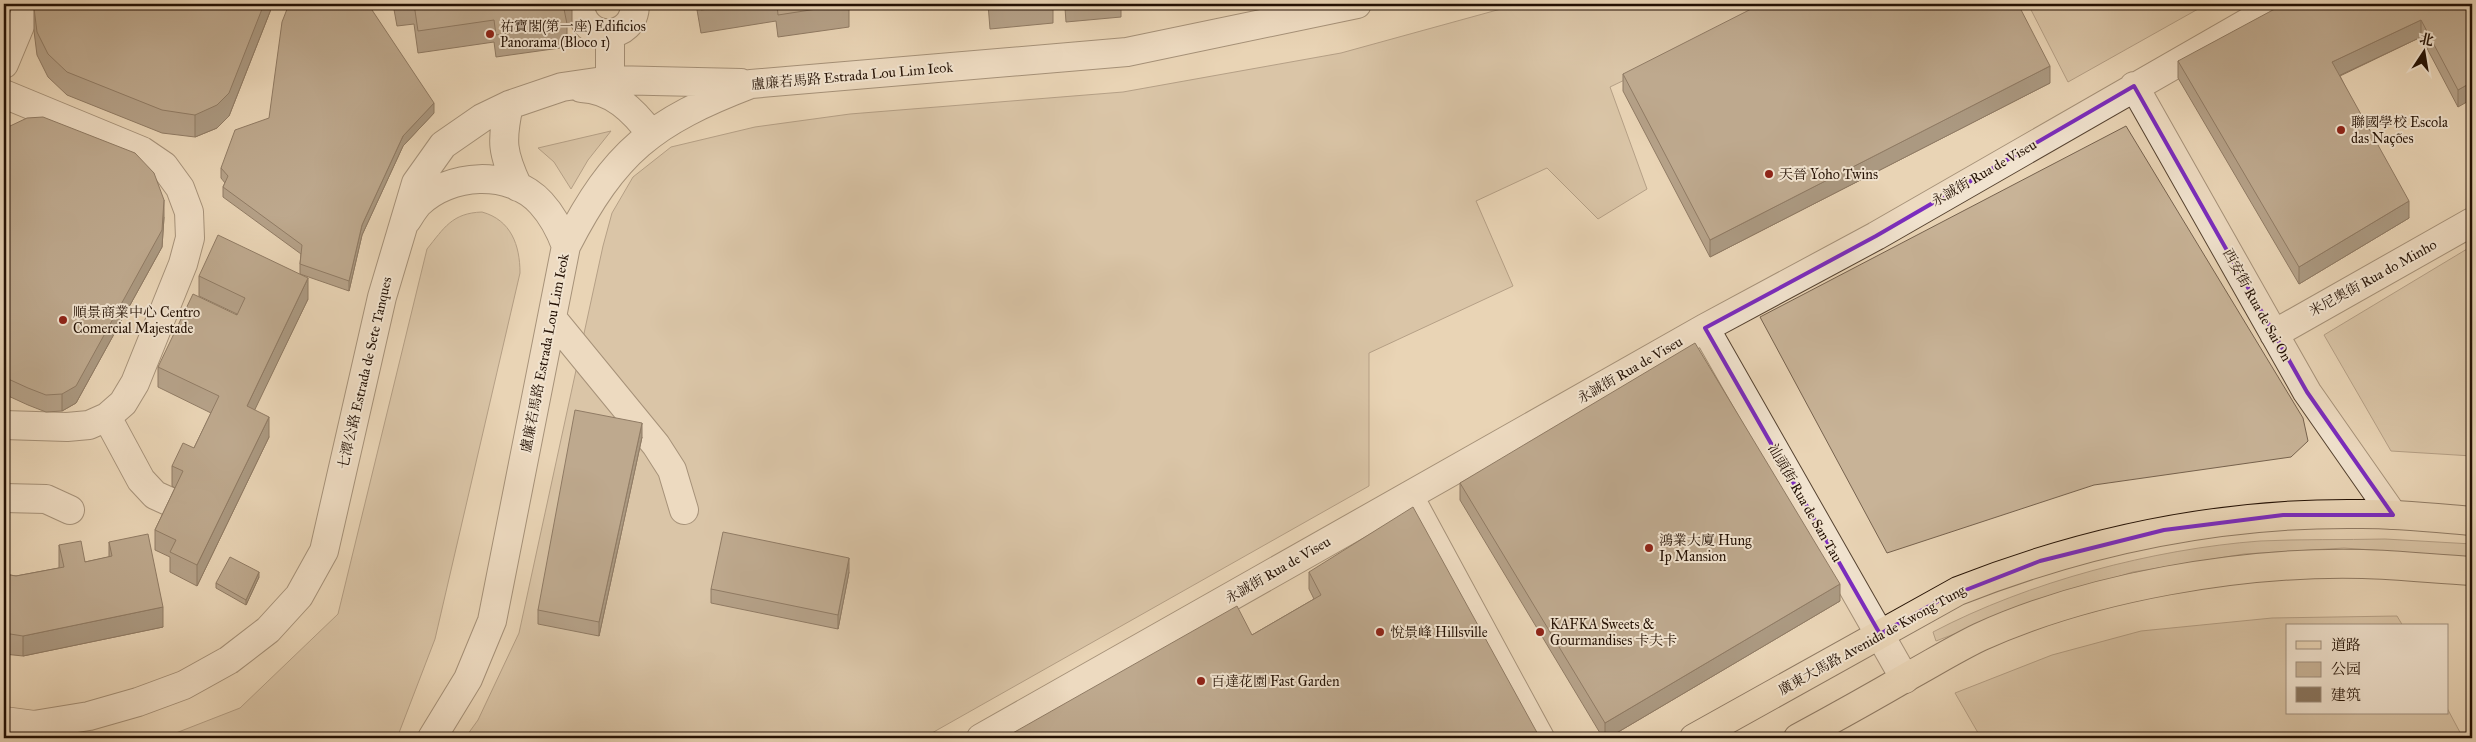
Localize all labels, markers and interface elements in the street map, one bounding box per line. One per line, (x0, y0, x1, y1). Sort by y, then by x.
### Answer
place label: 祐寶閣(第一座) Edificios Panorama (Bloco 1) (500, 18, 646, 52)
marker: 祐寶閣(第一座) Edificios Panorama (Bloco 1) (484, 28, 496, 40)
north arrow (2398, 28, 2448, 78)
text: 北 (2418, 30, 2435, 50)
street label: 盧廉若馬路 Estrada Lou Lim Ieok (750, 59, 954, 93)
place label: 聯國學校 Escola das Nações (2351, 114, 2448, 147)
marker: 聯國學校 Escola das Nações (2335, 124, 2347, 136)
street label: 永誠街 Rua de Viseu (1928, 136, 2040, 210)
place label: 天晉 Yoho Twins (1779, 166, 1878, 183)
marker: 天晉 Yoho Twins (1763, 168, 1775, 180)
street label: 米尼奧街 Rua do Minho (2306, 236, 2440, 320)
street label: 西安街 Rua de Sai On (2219, 246, 2295, 365)
street label: 盧廉若馬路 Estrada Lou Lim Ieok (517, 252, 573, 454)
street label: 七潭公路 Estrada de Sete Tanques (335, 275, 396, 471)
place label: 順景商業中心 Centro Comercial Majestade (73, 304, 200, 337)
marker: 順景商業中心 Centro Comercial Majestade (57, 314, 69, 326)
street label: 永誠街 Rua de Viseu (1574, 333, 1686, 407)
street label: 汕頭街 Rua de San Tau (1764, 441, 1846, 566)
place label: 鴻業大廈 Hung Ip Mansion (1659, 532, 1752, 565)
street label: 永誠街 Rua de Viseu (1222, 533, 1334, 607)
marker: 鴻業大廈 Hung Ip Mansion (1643, 542, 1655, 554)
street label: 廣東大馬路 Avenida de Kwong Tung (1776, 581, 1969, 699)
place label: KAFKA Sweets & Gourmandises 卡夫卡 (1550, 616, 1677, 649)
place label: 悅景峰 Hillsville (1390, 624, 1488, 641)
legend (2286, 624, 2448, 714)
marker: 悅景峰 Hillsville (1374, 626, 1386, 638)
marker: KAFKA Sweets & Gourmandises 卡夫卡 (1534, 626, 1546, 638)
text: 道路 (2331, 636, 2361, 654)
text: 公园 (2331, 660, 2361, 678)
place label: 百達花園 Fast Garden (1211, 673, 1340, 690)
marker: 百達花園 Fast Garden (1195, 675, 1207, 687)
text: 建筑 (2331, 686, 2361, 704)

